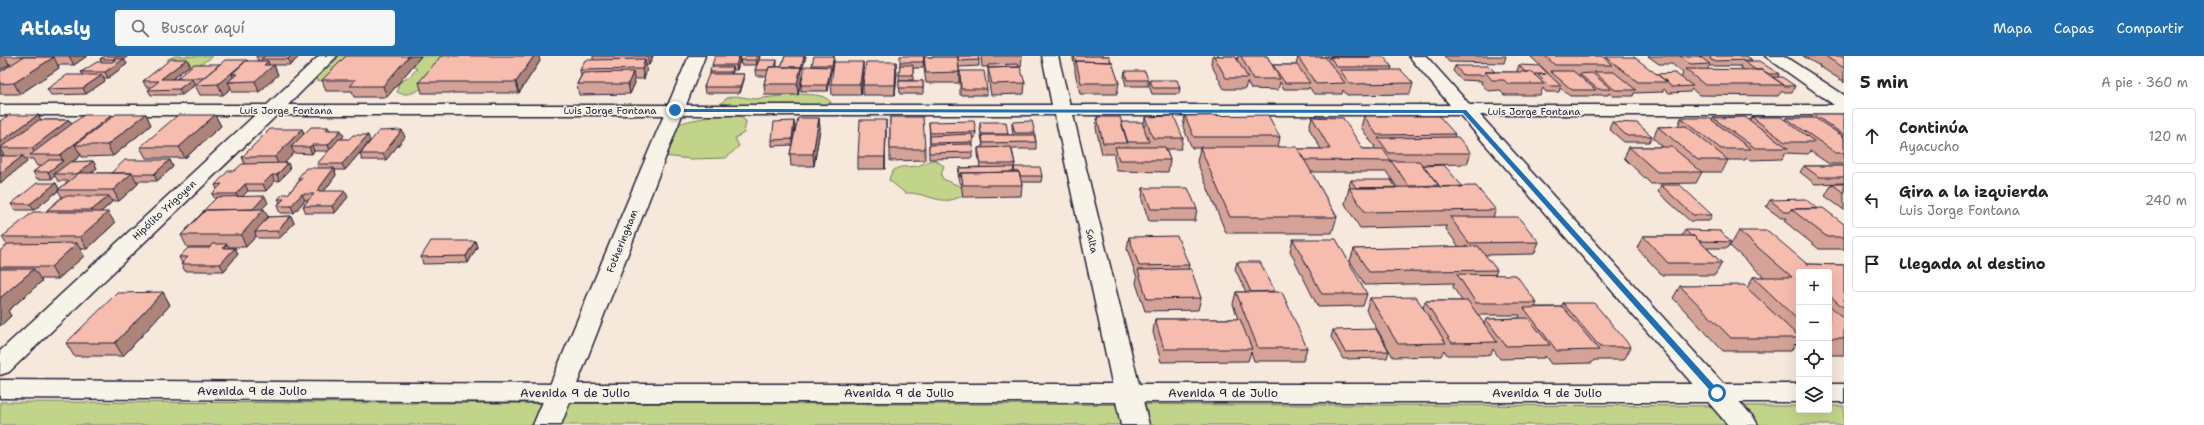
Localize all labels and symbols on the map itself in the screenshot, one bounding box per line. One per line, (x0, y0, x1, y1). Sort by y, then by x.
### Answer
route end (666, 101, 684, 119)
street label: Luis Jorge Fontana (240, 104, 333, 117)
street label: Luis Jorge Fontana (564, 104, 657, 117)
street label: Luis Jorge Fontana (1488, 105, 1581, 118)
street label: Hipólito Yrigoyen (129, 177, 199, 243)
street label: Fotheringham (603, 207, 641, 275)
street label: Salta (1083, 227, 1101, 255)
street label: Avenida 9 de Julio (197, 383, 307, 399)
route start (1708, 384, 1726, 402)
street label: Avenida 9 de Julio (520, 385, 630, 401)
street label: Avenida 9 de Julio (844, 385, 954, 401)
street label: Avenida 9 de Julio (1168, 385, 1278, 401)
street label: Avenida 9 de Julio (1492, 385, 1602, 401)

